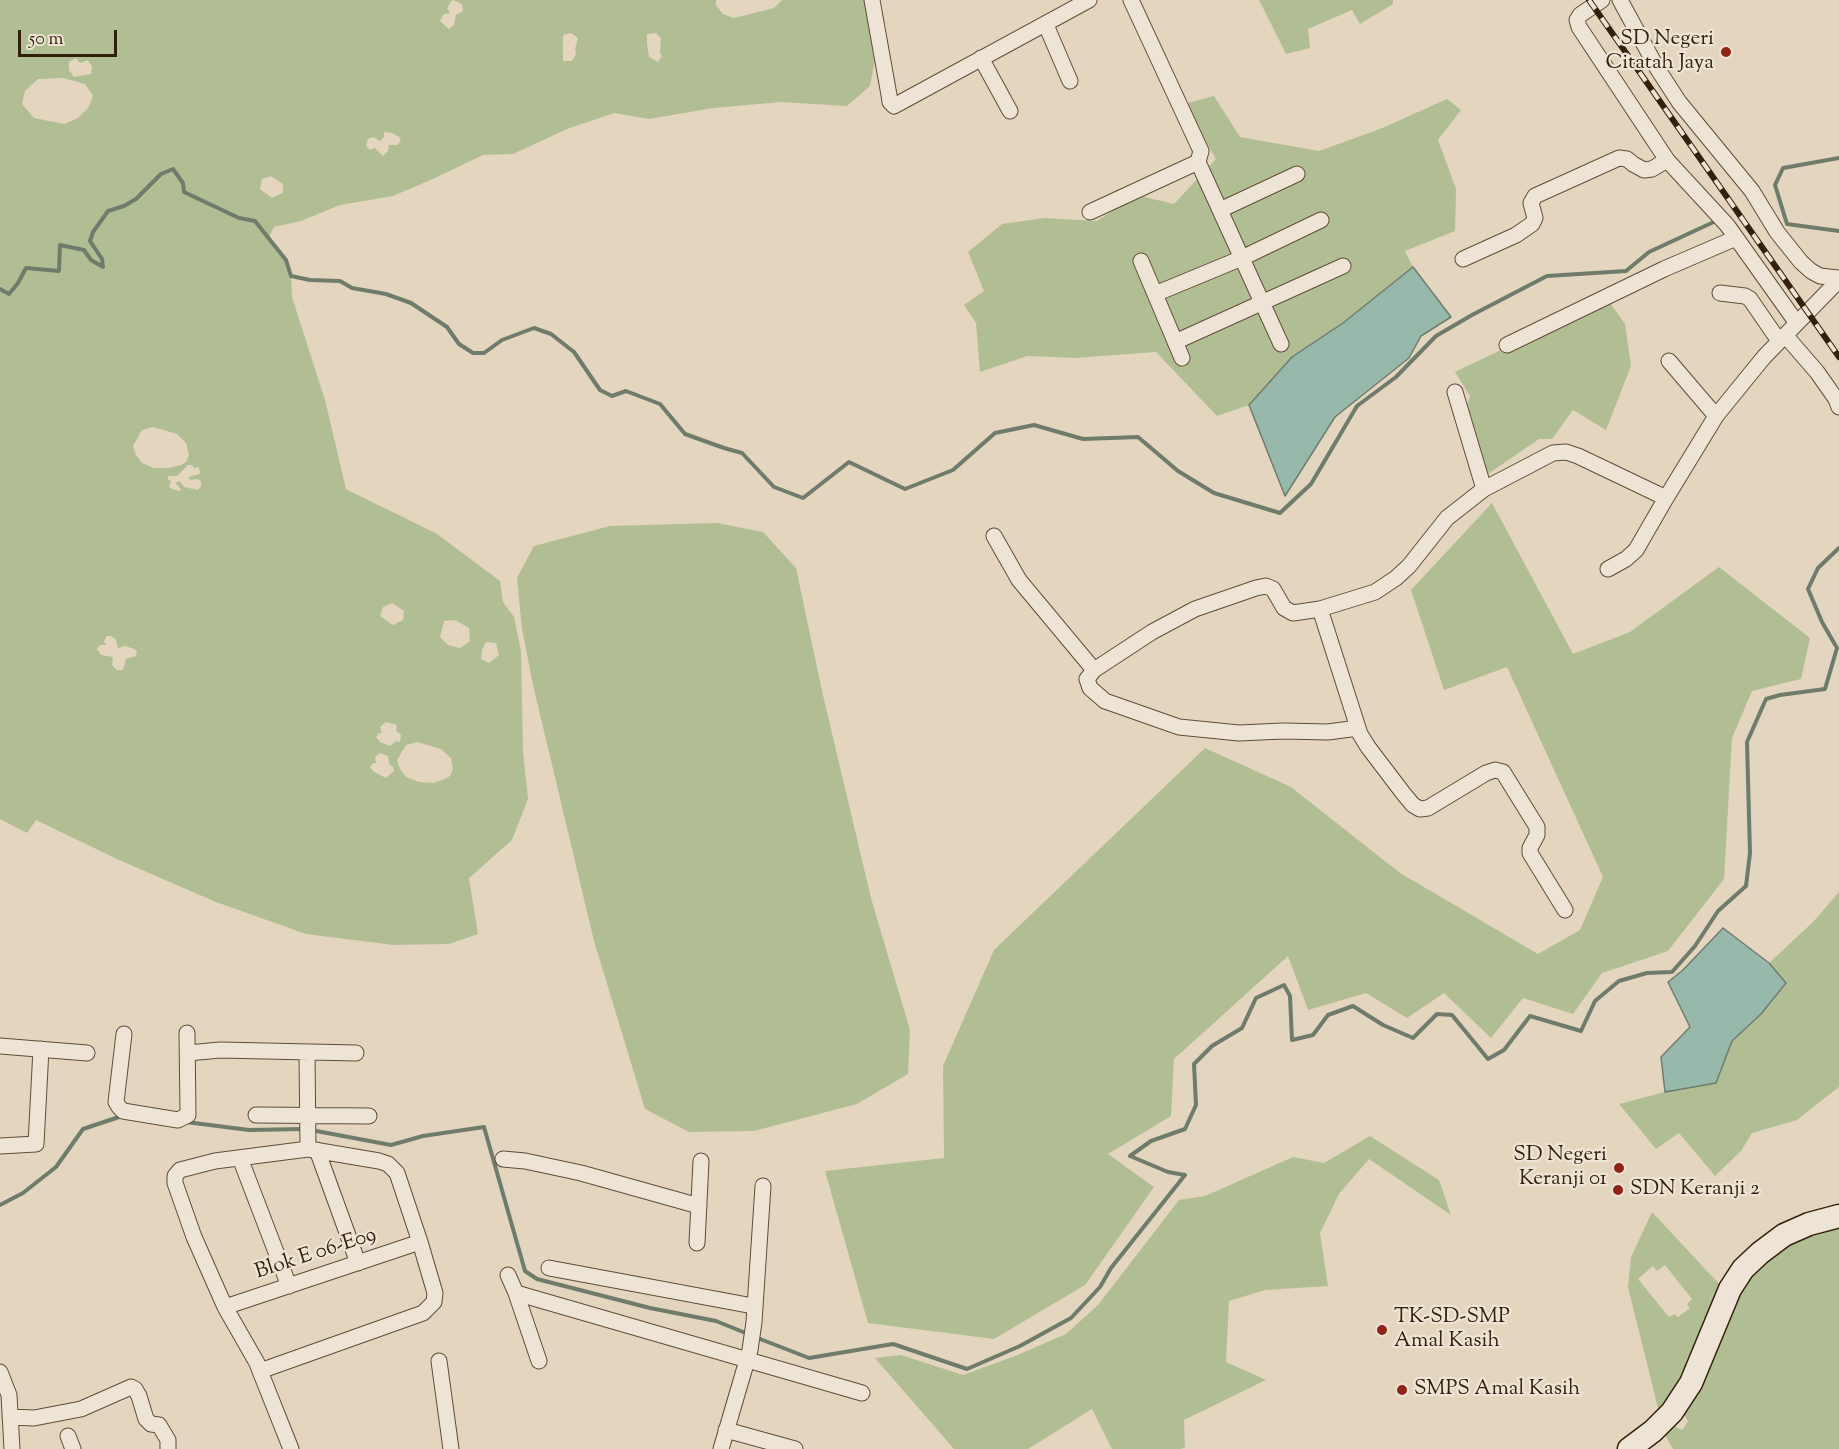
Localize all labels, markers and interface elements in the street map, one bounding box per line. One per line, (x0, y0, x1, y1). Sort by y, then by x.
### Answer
scale bar (21, 18, 120, 56)
text: 50 m (29, 27, 63, 53)
place label: SD Negeri Citatah Jaya (1606, 27, 1714, 77)
marker: SD Negeri Citatah Jaya (1719, 45, 1733, 59)
place label: SD Negeri Keranji 01 (1513, 1143, 1607, 1193)
marker: SD Negeri Keranji 01 (1612, 1161, 1626, 1175)
place label: SDN Keranji 2 (1630, 1177, 1760, 1203)
marker: SDN Keranji 2 (1611, 1183, 1625, 1197)
street label: Blok E 06-E09 (252, 1224, 380, 1286)
place label: TK-SD-SMP Amal Kasih (1394, 1305, 1510, 1355)
marker: TK-SD-SMP Amal Kasih (1375, 1323, 1389, 1337)
place label: SMPS Amal Kasih (1414, 1377, 1580, 1403)
marker: SMPS Amal Kasih (1395, 1383, 1409, 1397)

